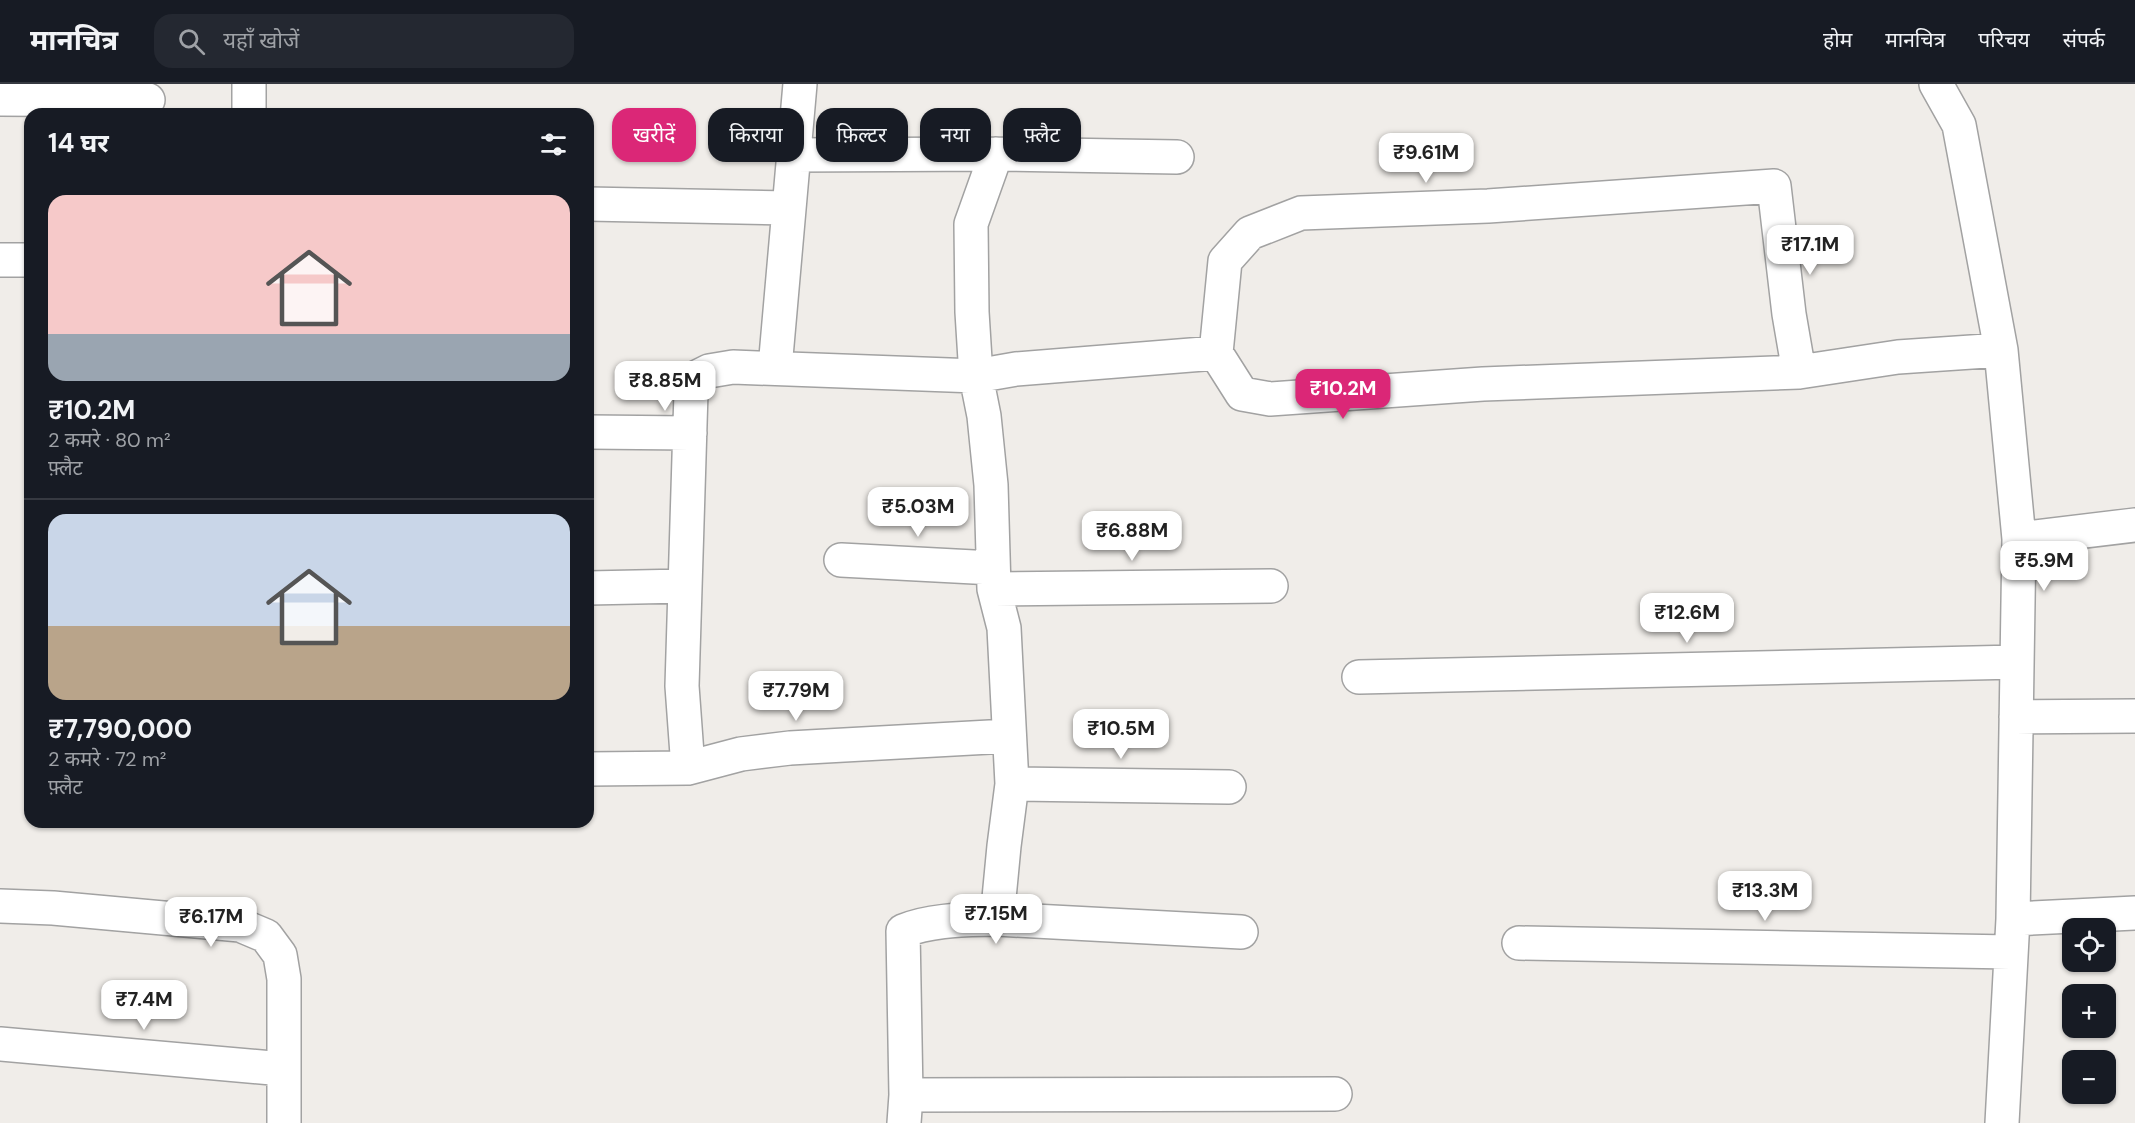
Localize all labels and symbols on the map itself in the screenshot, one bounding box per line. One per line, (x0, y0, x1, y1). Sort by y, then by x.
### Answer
pin: ₹9.61M (1377, 133, 1475, 184)
pin: ₹17.1M (1761, 225, 1859, 276)
pin: ₹8.85M (616, 361, 714, 412)
pin: ₹10.2M (1294, 369, 1392, 420)
pin: ₹5.03M (869, 487, 967, 538)
pin: ₹6.88M (1083, 511, 1181, 562)
pin: ₹5.9M (2002, 541, 2086, 592)
pin: ₹12.6M (1638, 593, 1736, 644)
pin: ₹7.79M (747, 671, 845, 722)
pin: ₹10.5M (1072, 709, 1170, 760)
pin: ₹13.3M (1716, 871, 1814, 922)
pin: ₹7.15M (947, 894, 1045, 945)
pin: ₹6.17M (162, 897, 260, 948)
pin: ₹7.4M (102, 980, 186, 1031)

